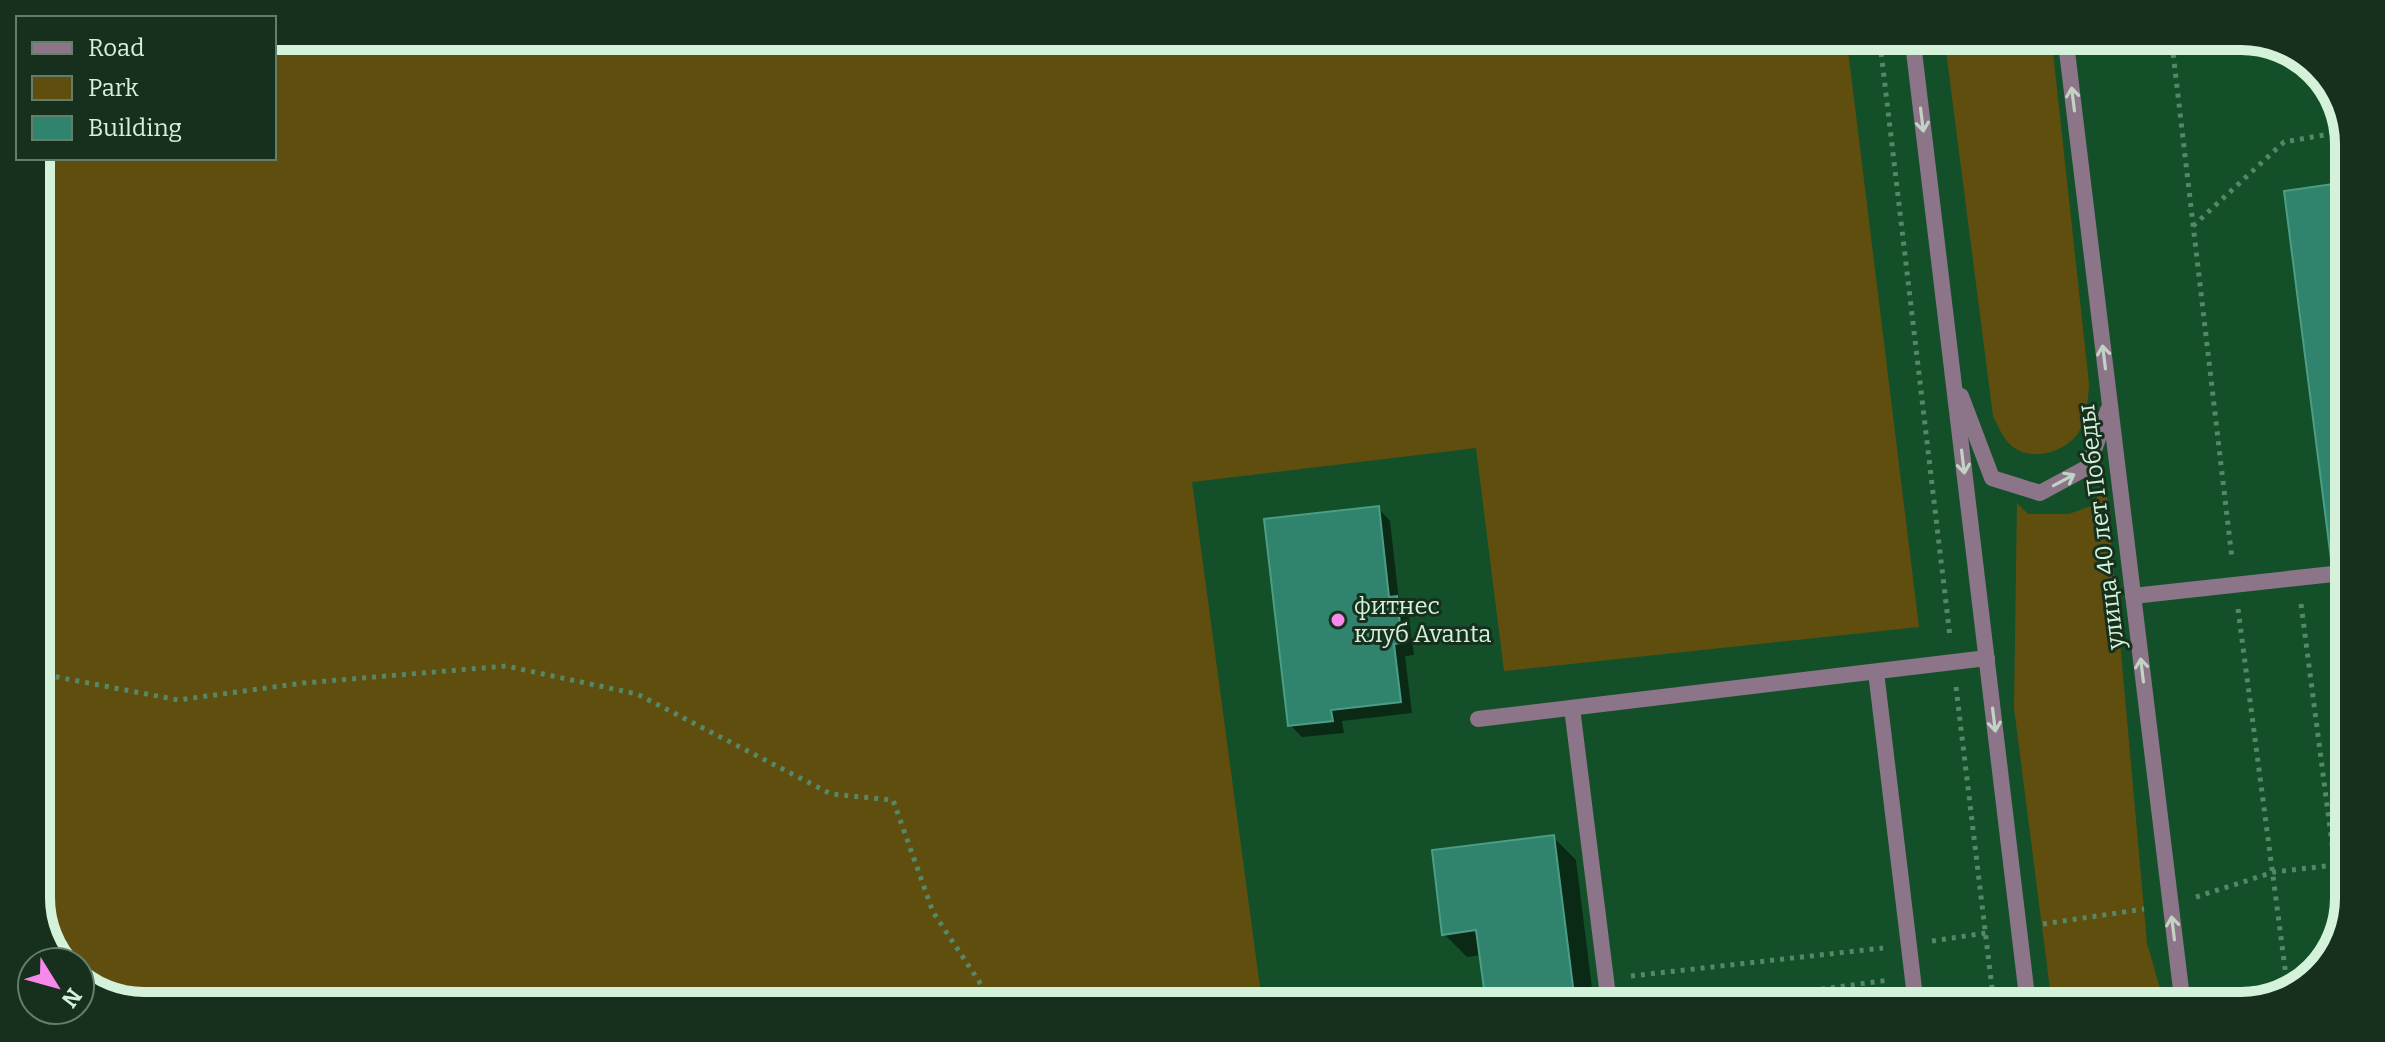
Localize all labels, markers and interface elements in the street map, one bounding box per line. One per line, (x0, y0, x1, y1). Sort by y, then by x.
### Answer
legend (16, 16, 276, 160)
text: Road (88, 34, 144, 62)
text: Park (88, 74, 139, 102)
one-way arrow (2065, 86, 2080, 112)
one-way arrow (1915, 106, 1930, 133)
text: Building (88, 114, 182, 142)
one-way arrow (2096, 345, 2111, 370)
street label: улица 40 лет Победы (2072, 403, 2130, 652)
one-way arrow (1956, 448, 1971, 475)
one-way arrow (2051, 472, 2075, 488)
place label: фитнес клуб Avanta (1354, 592, 1492, 648)
marker: фитнес клуб Avanta (1329, 611, 1347, 629)
one-way arrow (2134, 658, 2149, 683)
one-way arrow (1987, 706, 2002, 733)
one-way arrow (2166, 916, 2181, 942)
north arrow (16, 946, 96, 1026)
text: N (56, 983, 87, 1013)

